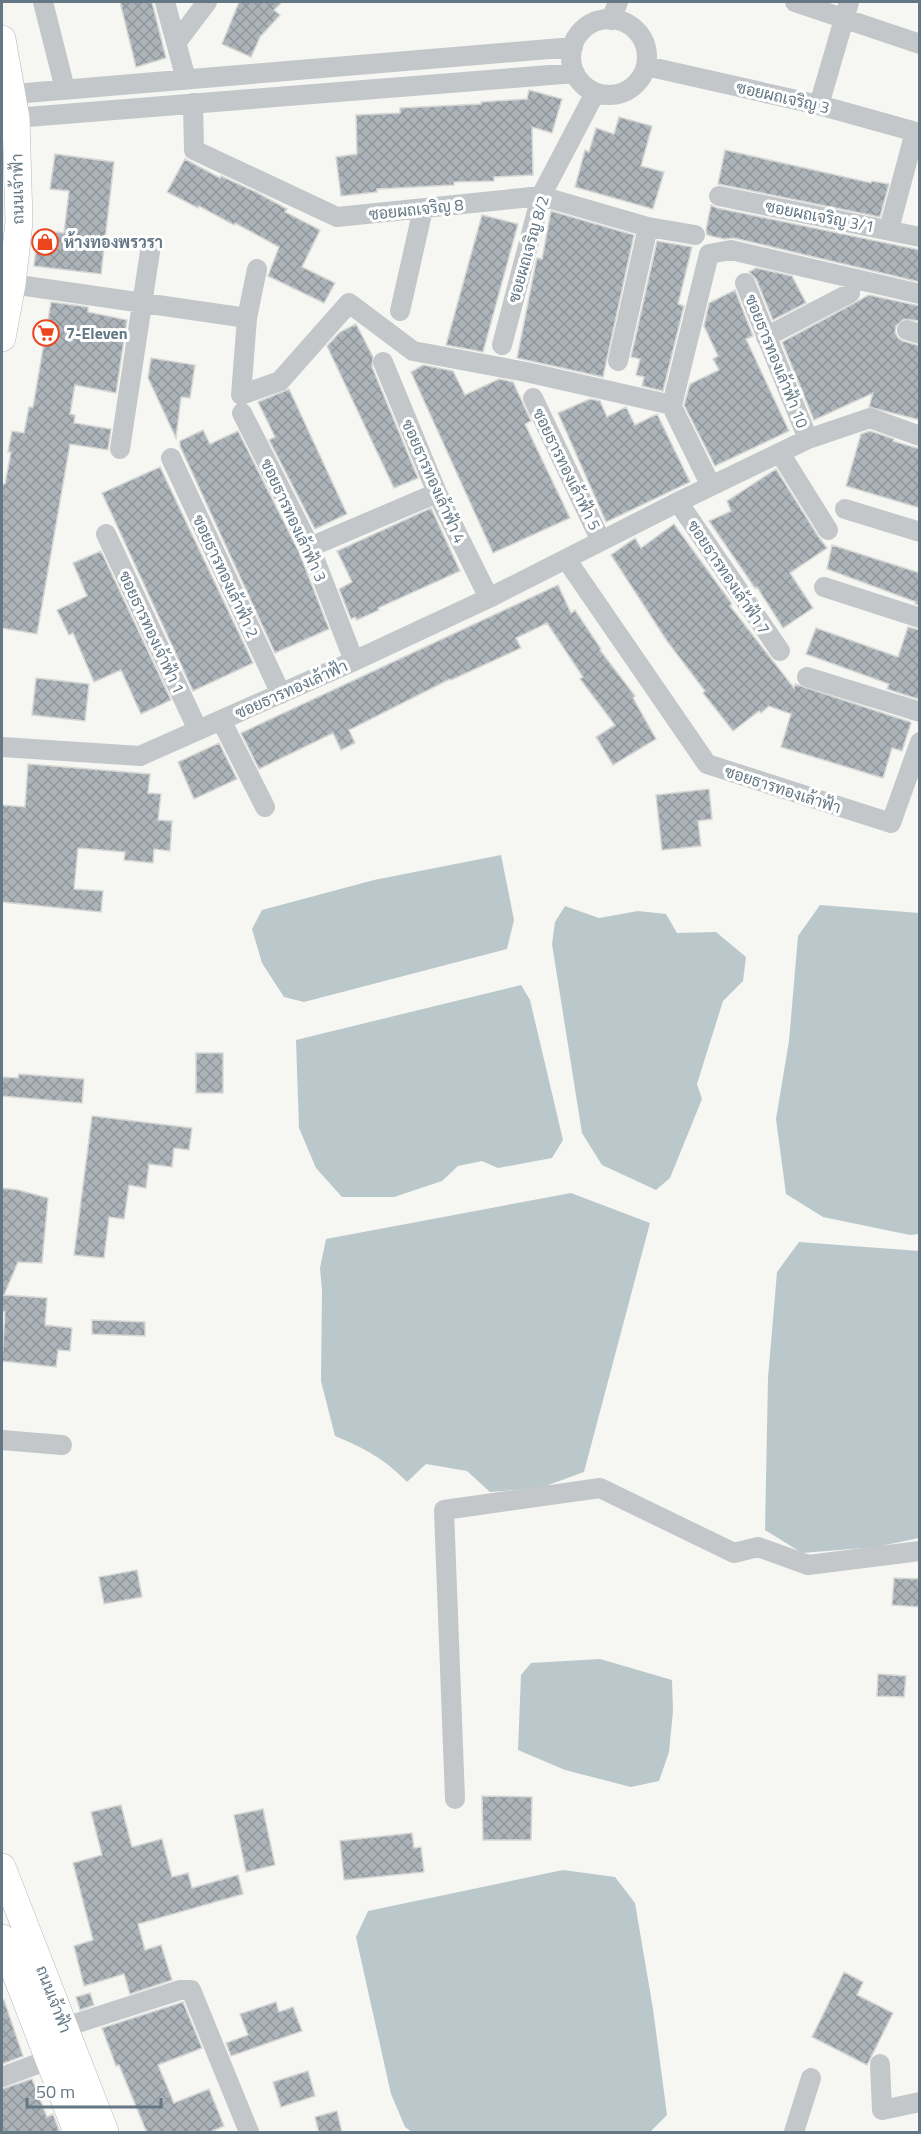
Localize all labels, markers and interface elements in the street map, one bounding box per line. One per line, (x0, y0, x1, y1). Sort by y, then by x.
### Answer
street label: ซอยผถเจริญ 3 (734, 75, 832, 119)
street label: ถนนเจ้าฟ้า (4, 154, 30, 224)
street label: ซอยผถเจริญ 8 (367, 192, 465, 226)
street label: ซอยผถเจริญ 8/2 (501, 193, 555, 305)
street label: ซอยผถเจริญ 3/1 (763, 194, 877, 238)
shop icon: ห้างทองพรวรา (30, 227, 60, 257)
place label: ห้างทองพรวรา (64, 230, 163, 254)
street label: ซอยธารทองเล้าฟ้า 10 (739, 290, 815, 432)
supermarket icon: 7-Eleven (31, 318, 61, 348)
place label: 7-Eleven (66, 321, 128, 345)
street label: ซอยธารทองเล้าฟ้า 5 (527, 404, 607, 534)
street label: ซอยธารทองเล้าฟ้า 4 (396, 415, 472, 547)
street label: ซอยธารทองเล้าฟ้า 3 (255, 454, 333, 586)
street label: ซอยธารทองเล้าฟ้า 2 (187, 510, 265, 642)
street label: ซอยธารทองเล้าฟ้า 7 (682, 515, 776, 639)
street label: ซอยธารทองเจ้าฟ้า 1 (113, 567, 191, 697)
street label: ซอยธารทองเล้าฟ้า (231, 653, 351, 725)
street label: ซอยธารทองเล้าฟ้า (722, 759, 844, 819)
street label: ถนนเจ้าฟ้า (30, 1962, 78, 2036)
scale bar (27, 2071, 160, 2109)
text: 50 m (36, 2078, 75, 2105)

